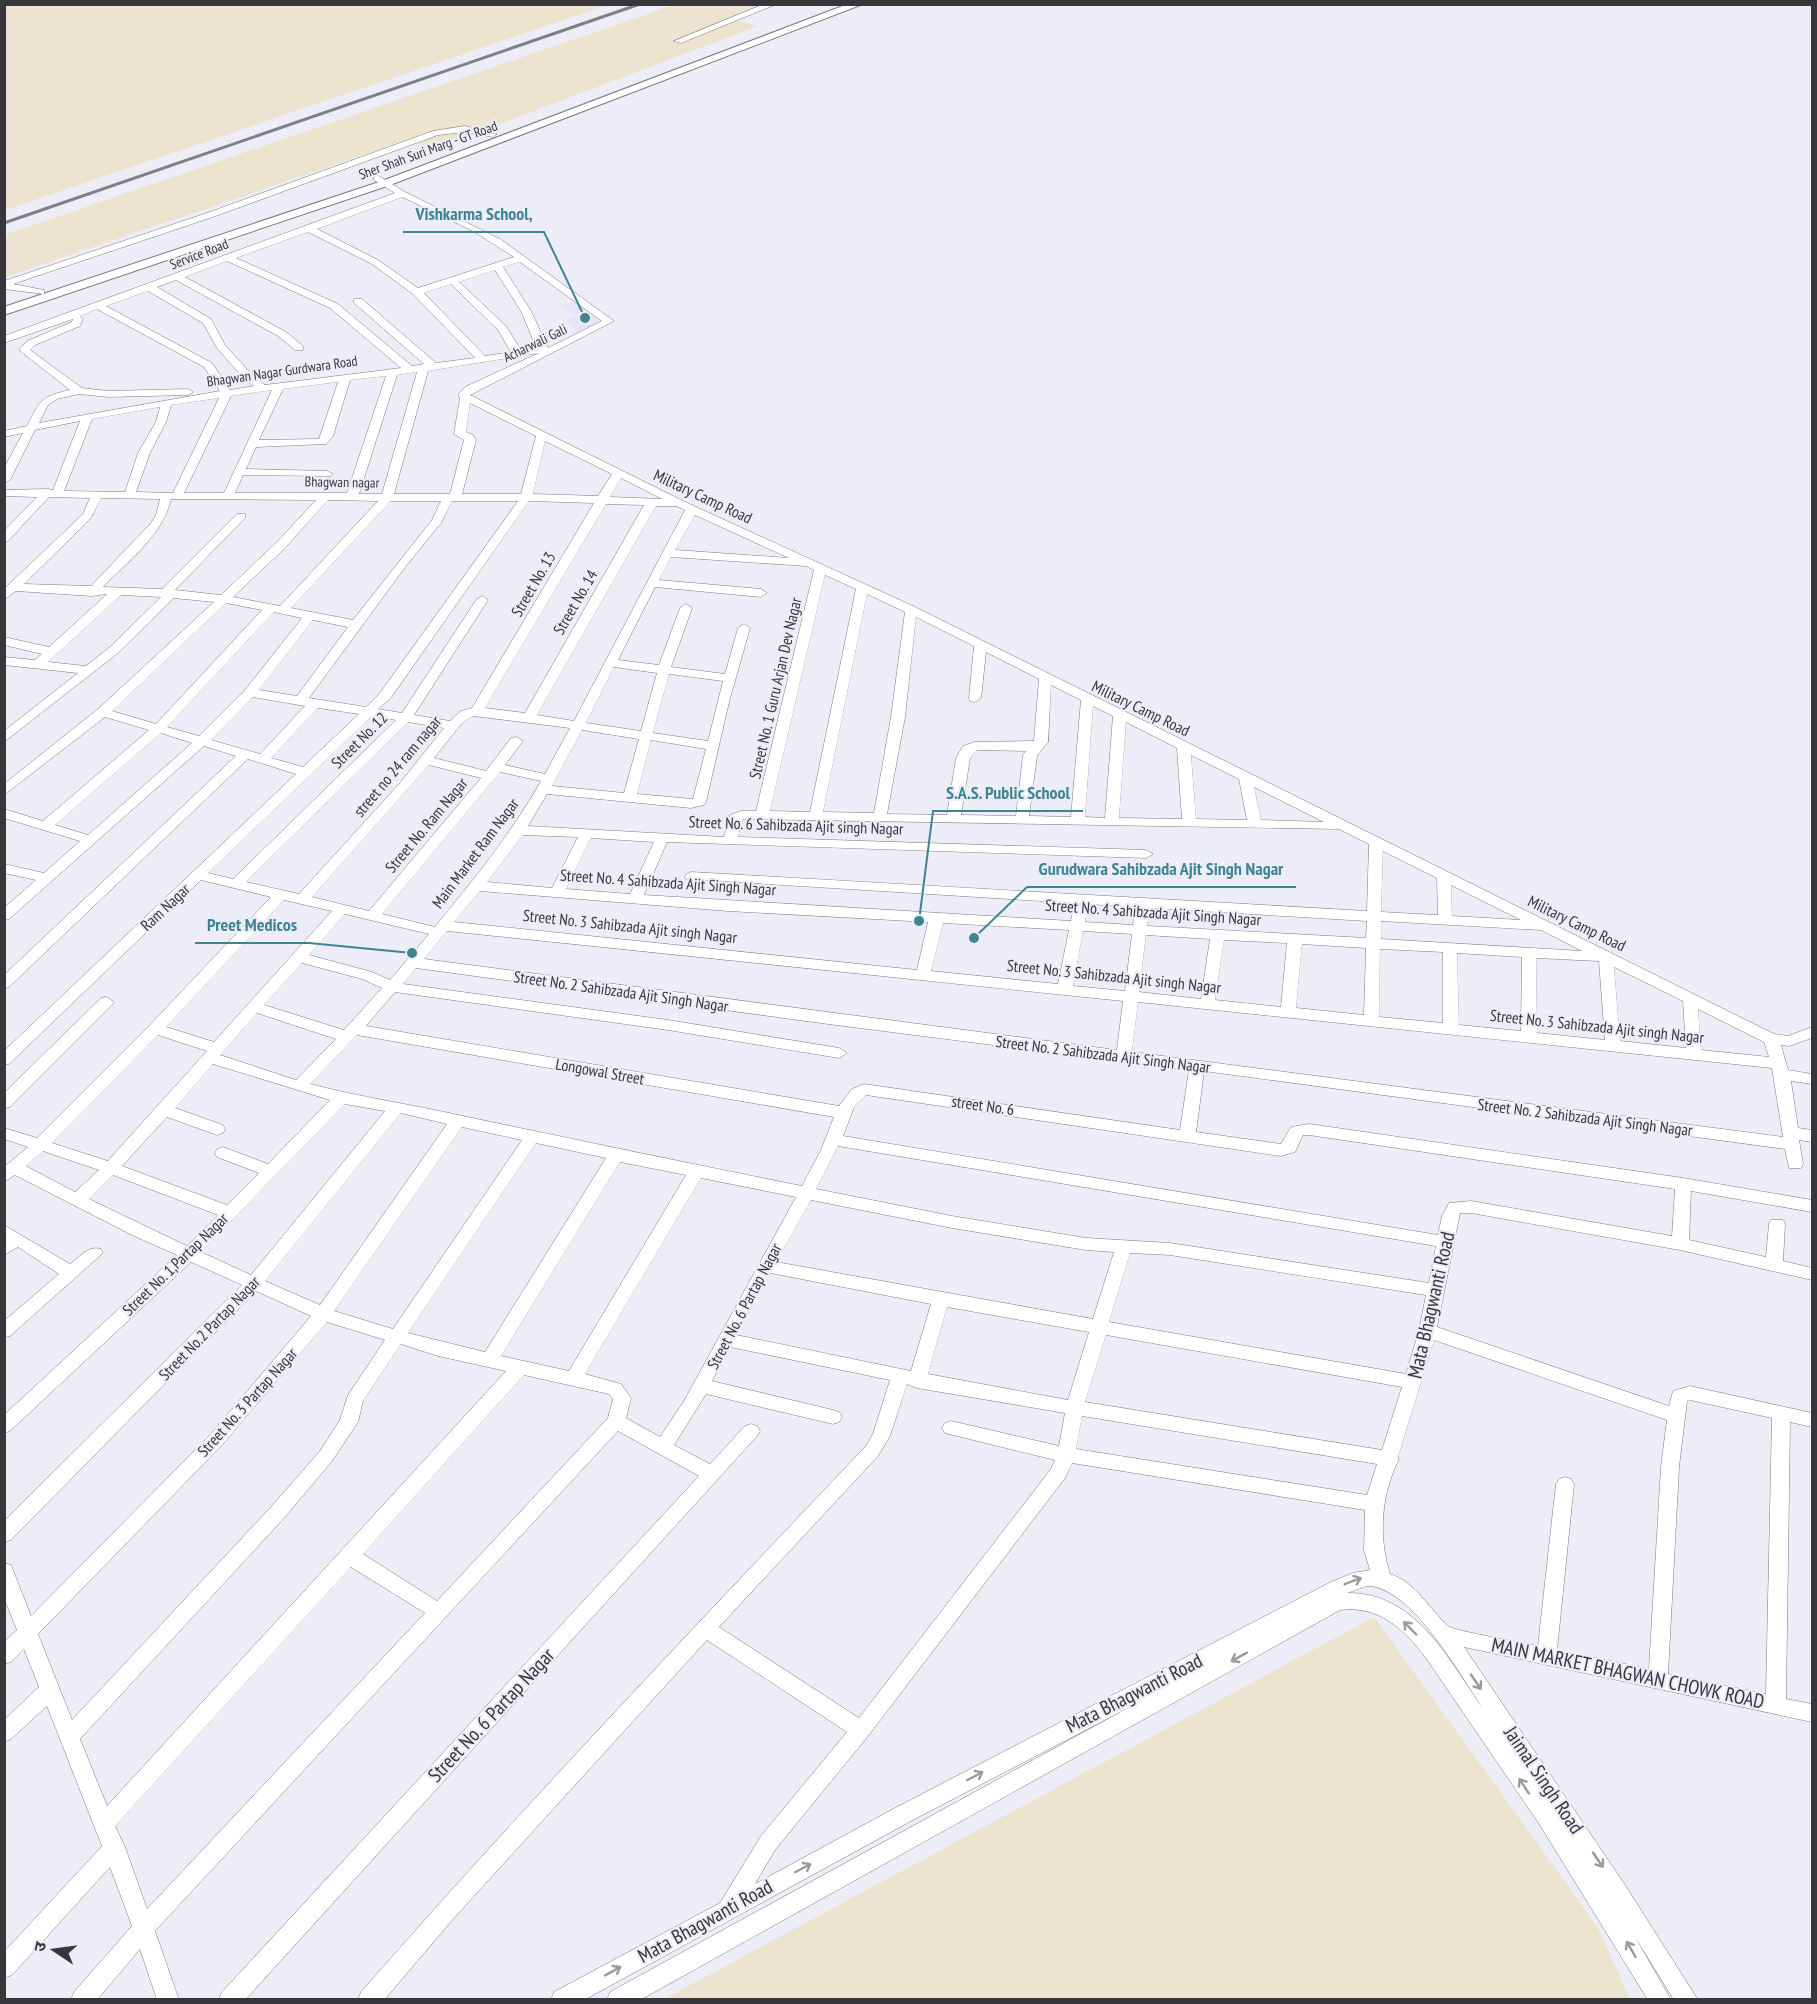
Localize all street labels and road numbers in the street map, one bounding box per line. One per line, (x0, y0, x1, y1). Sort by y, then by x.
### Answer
street label: Sher Shah Suri Marg - GT Road (356, 117, 500, 183)
street label: Service Road (167, 235, 231, 273)
street label: Acharwali Gali (500, 320, 570, 366)
street label: Bhagwan Nagar Gurdwara Road (205, 352, 359, 390)
street label: Military Camp Road (650, 464, 756, 528)
street label: Bhagwan nagar (305, 472, 380, 492)
street label: Street No. 13 (506, 548, 560, 620)
street label: Street No. 14 (548, 566, 602, 638)
street label: Street No. 1 Guru Arjan Dev Nagar (744, 595, 806, 781)
street label: Military Camp Road (1089, 676, 1193, 740)
street label: Street No. 12 (327, 708, 391, 772)
street label: street no 24 ram nagar (349, 711, 446, 821)
street label: Street No. Ram Nagar (380, 773, 472, 877)
street label: Main Market Ram Nagar (427, 794, 523, 912)
street label: Street No. 6 Sahibzada Ajit singh Nagar (688, 811, 904, 839)
street label: Street No. 4 Sahibzada Ajit Singh Nagar (559, 864, 777, 900)
street label: Ram Nagar (136, 879, 194, 935)
street label: Military Camp Road (1525, 891, 1629, 955)
street label: Street No. 4 Sahibzada Ajit Singh Nagar (1044, 894, 1262, 930)
street label: Street No. 3 Sahibzada Ajit singh Nagar (522, 905, 739, 947)
street label: Street No. 3 Sahibzada Ajit singh Nagar (1006, 955, 1223, 997)
street label: Street No. 2 Sahibzada Ajit Singh Nagar (512, 966, 730, 1016)
street label: Street No. 3 Sahibzada Ajit singh Nagar (1489, 1005, 1706, 1047)
street label: Street No. 2 Sahibzada Ajit Singh Nagar (994, 1031, 1212, 1077)
street label: Longowal Street (554, 1053, 646, 1089)
street label: street No. 6 (950, 1091, 1016, 1119)
street label: Street No. 2 Sahibzada Ajit Singh Nagar (1476, 1094, 1694, 1140)
street label: Street No. 1,Partap Nagar (118, 1208, 232, 1320)
street label: Mata Bhagwanti Road (1401, 1229, 1461, 1381)
street label: Street No. 6 Partap Nagar (702, 1239, 786, 1372)
street label: Street No.2 Partap Nagar (154, 1271, 264, 1384)
street label: Street No. 3 Partap Nagar (193, 1343, 302, 1461)
street label: MAIN MARKET BHAGWAN CHOWK ROAD (1489, 1631, 1767, 1715)
street label: Street No. 6 Partap Nagar (422, 1642, 560, 1788)
street label: Mata Bhagwanti Road (1061, 1647, 1207, 1739)
street label: Jaimal Singh Road (1498, 1720, 1590, 1839)
street label: Mata Bhagwanti Road (633, 1873, 777, 1969)

